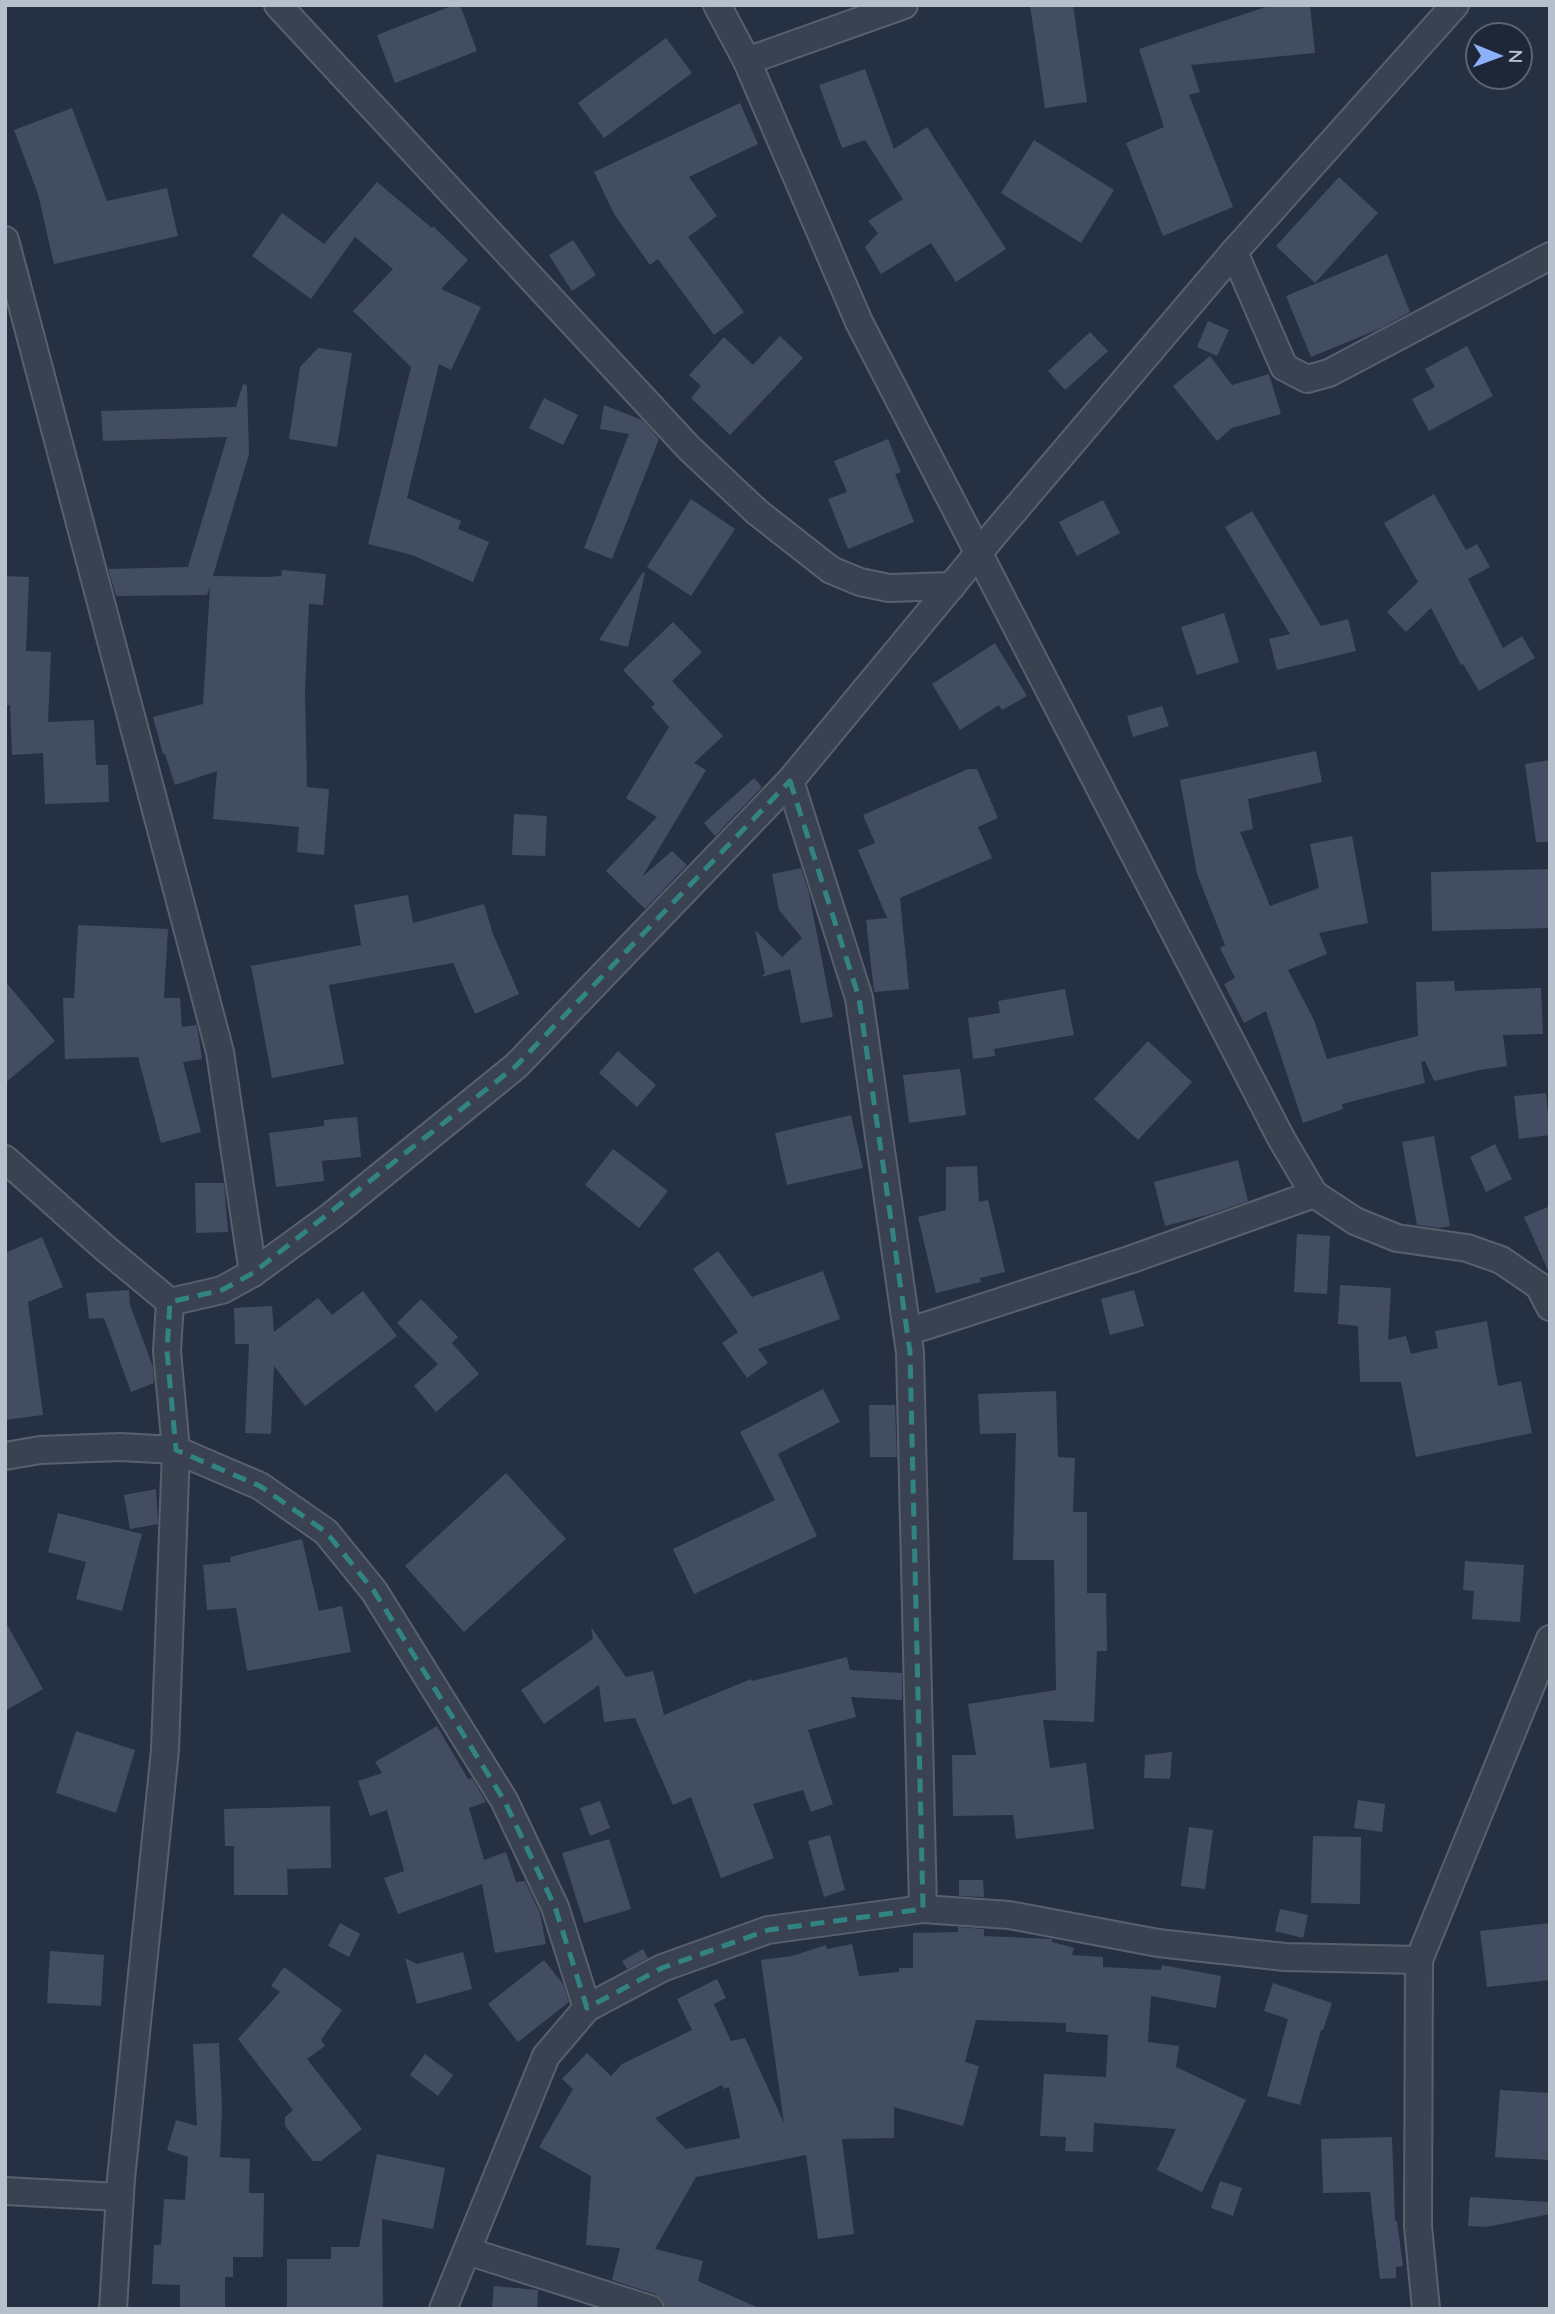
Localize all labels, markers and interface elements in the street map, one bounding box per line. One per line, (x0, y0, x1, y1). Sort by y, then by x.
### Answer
north arrow (1464, 21, 1534, 91)
text: N (1504, 49, 1528, 63)

